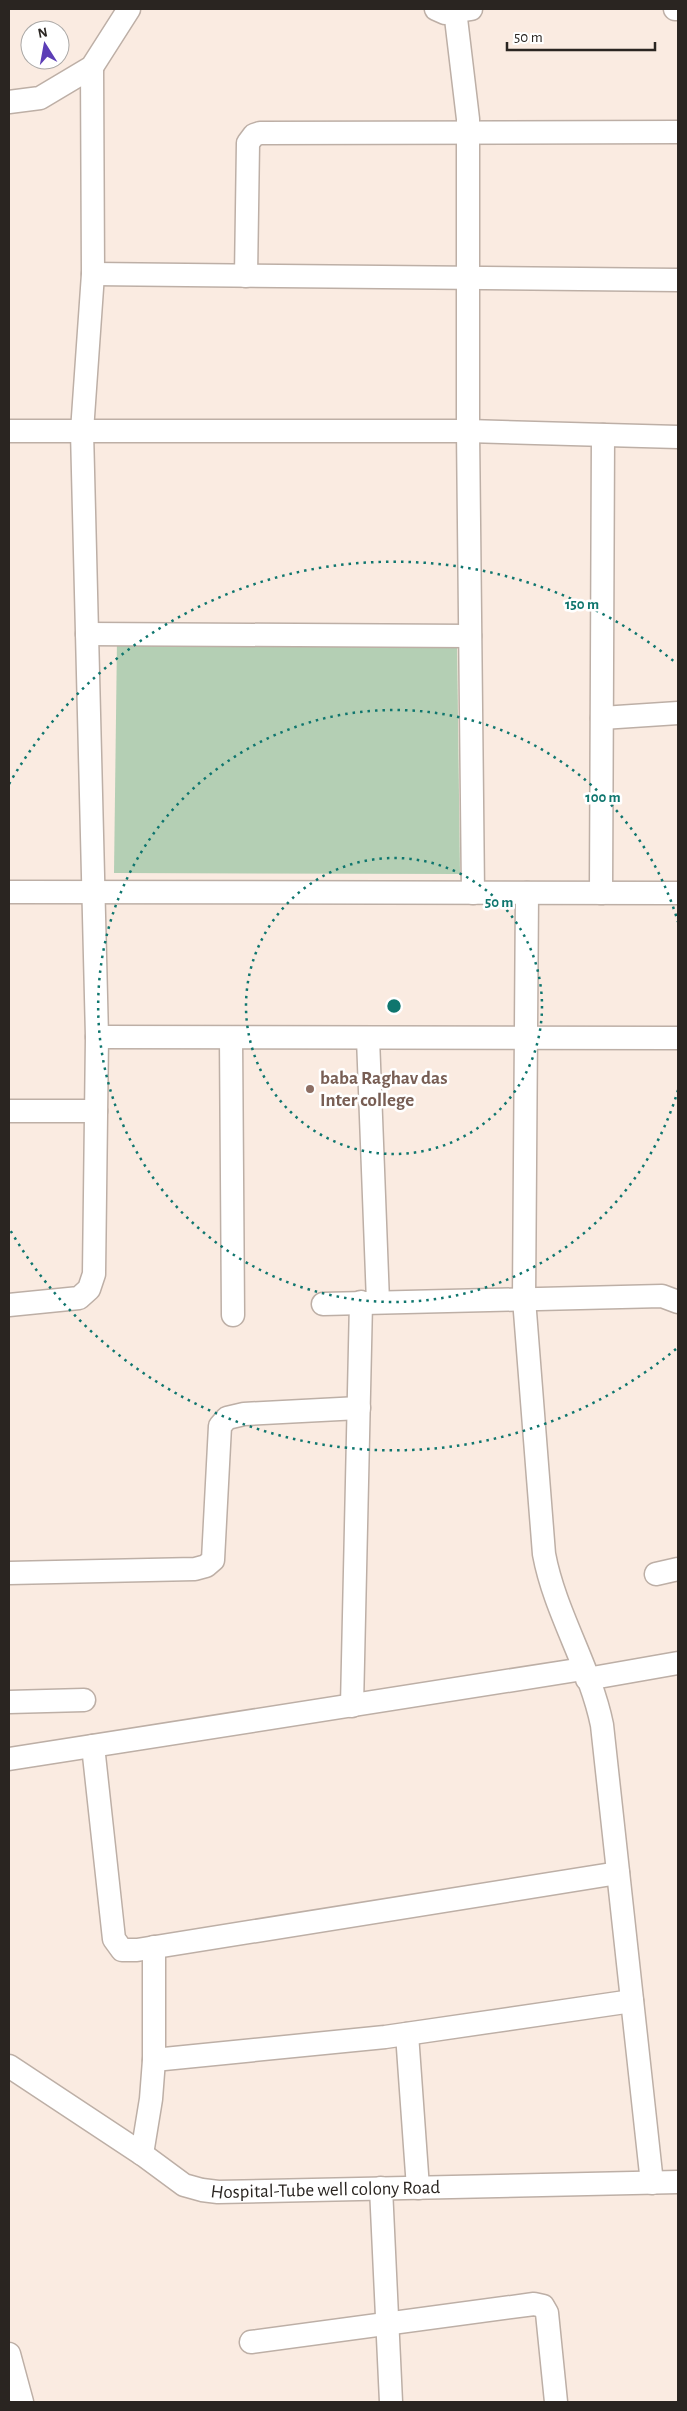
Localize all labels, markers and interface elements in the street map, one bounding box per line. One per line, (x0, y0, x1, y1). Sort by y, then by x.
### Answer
north arrow (20, 20, 70, 70)
scale bar (507, 20, 654, 52)
text: N (37, 25, 49, 41)
text: 50 m (514, 30, 543, 45)
text: 150 m (565, 597, 599, 612)
text: 100 m (585, 790, 621, 805)
text: 50 m (485, 895, 513, 910)
centre of rings (385, 997, 403, 1015)
place label: baba Raghav das Inter college (320, 1069, 448, 1110)
marker: baba Raghav das Inter college (304, 1083, 316, 1095)
street label: Hospital-Tube well colony Road (210, 2178, 441, 2202)

